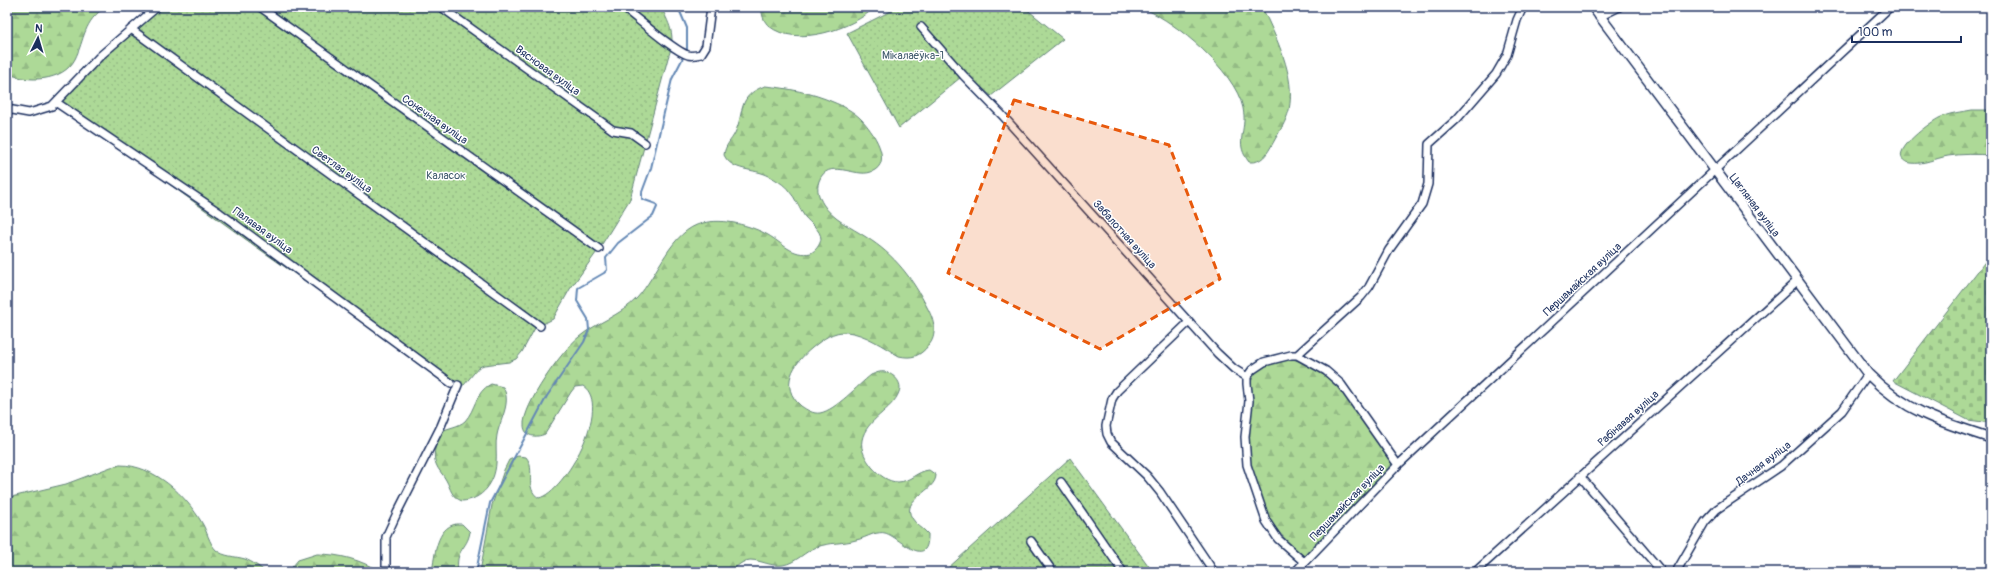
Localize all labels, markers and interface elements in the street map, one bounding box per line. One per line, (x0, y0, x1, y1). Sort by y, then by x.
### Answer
north arrow (18, 18, 58, 58)
scale bar (1852, 18, 1961, 44)
text: N (35, 22, 44, 35)
text: 100 m (1858, 25, 1893, 40)
street label: Вясновая вуліца (513, 43, 582, 98)
park label: Мікалаёўка-1 (882, 49, 944, 62)
street label: Сонечная вуліца (399, 92, 470, 147)
street label: Светлая вуліца (309, 143, 374, 196)
park label: Каласок (426, 169, 466, 182)
street label: Цагляная вуліца (1727, 171, 1783, 239)
street label: Забалотная вуліца (1090, 197, 1159, 271)
street label: Палявая вуліца (230, 204, 295, 256)
street label: Першамайская вуліца (1541, 240, 1624, 319)
street label: Рабінавая вуліца (1595, 388, 1661, 449)
street label: Дачная вуліца (1733, 439, 1793, 489)
street label: Першамайская вуліца (1307, 461, 1387, 543)

